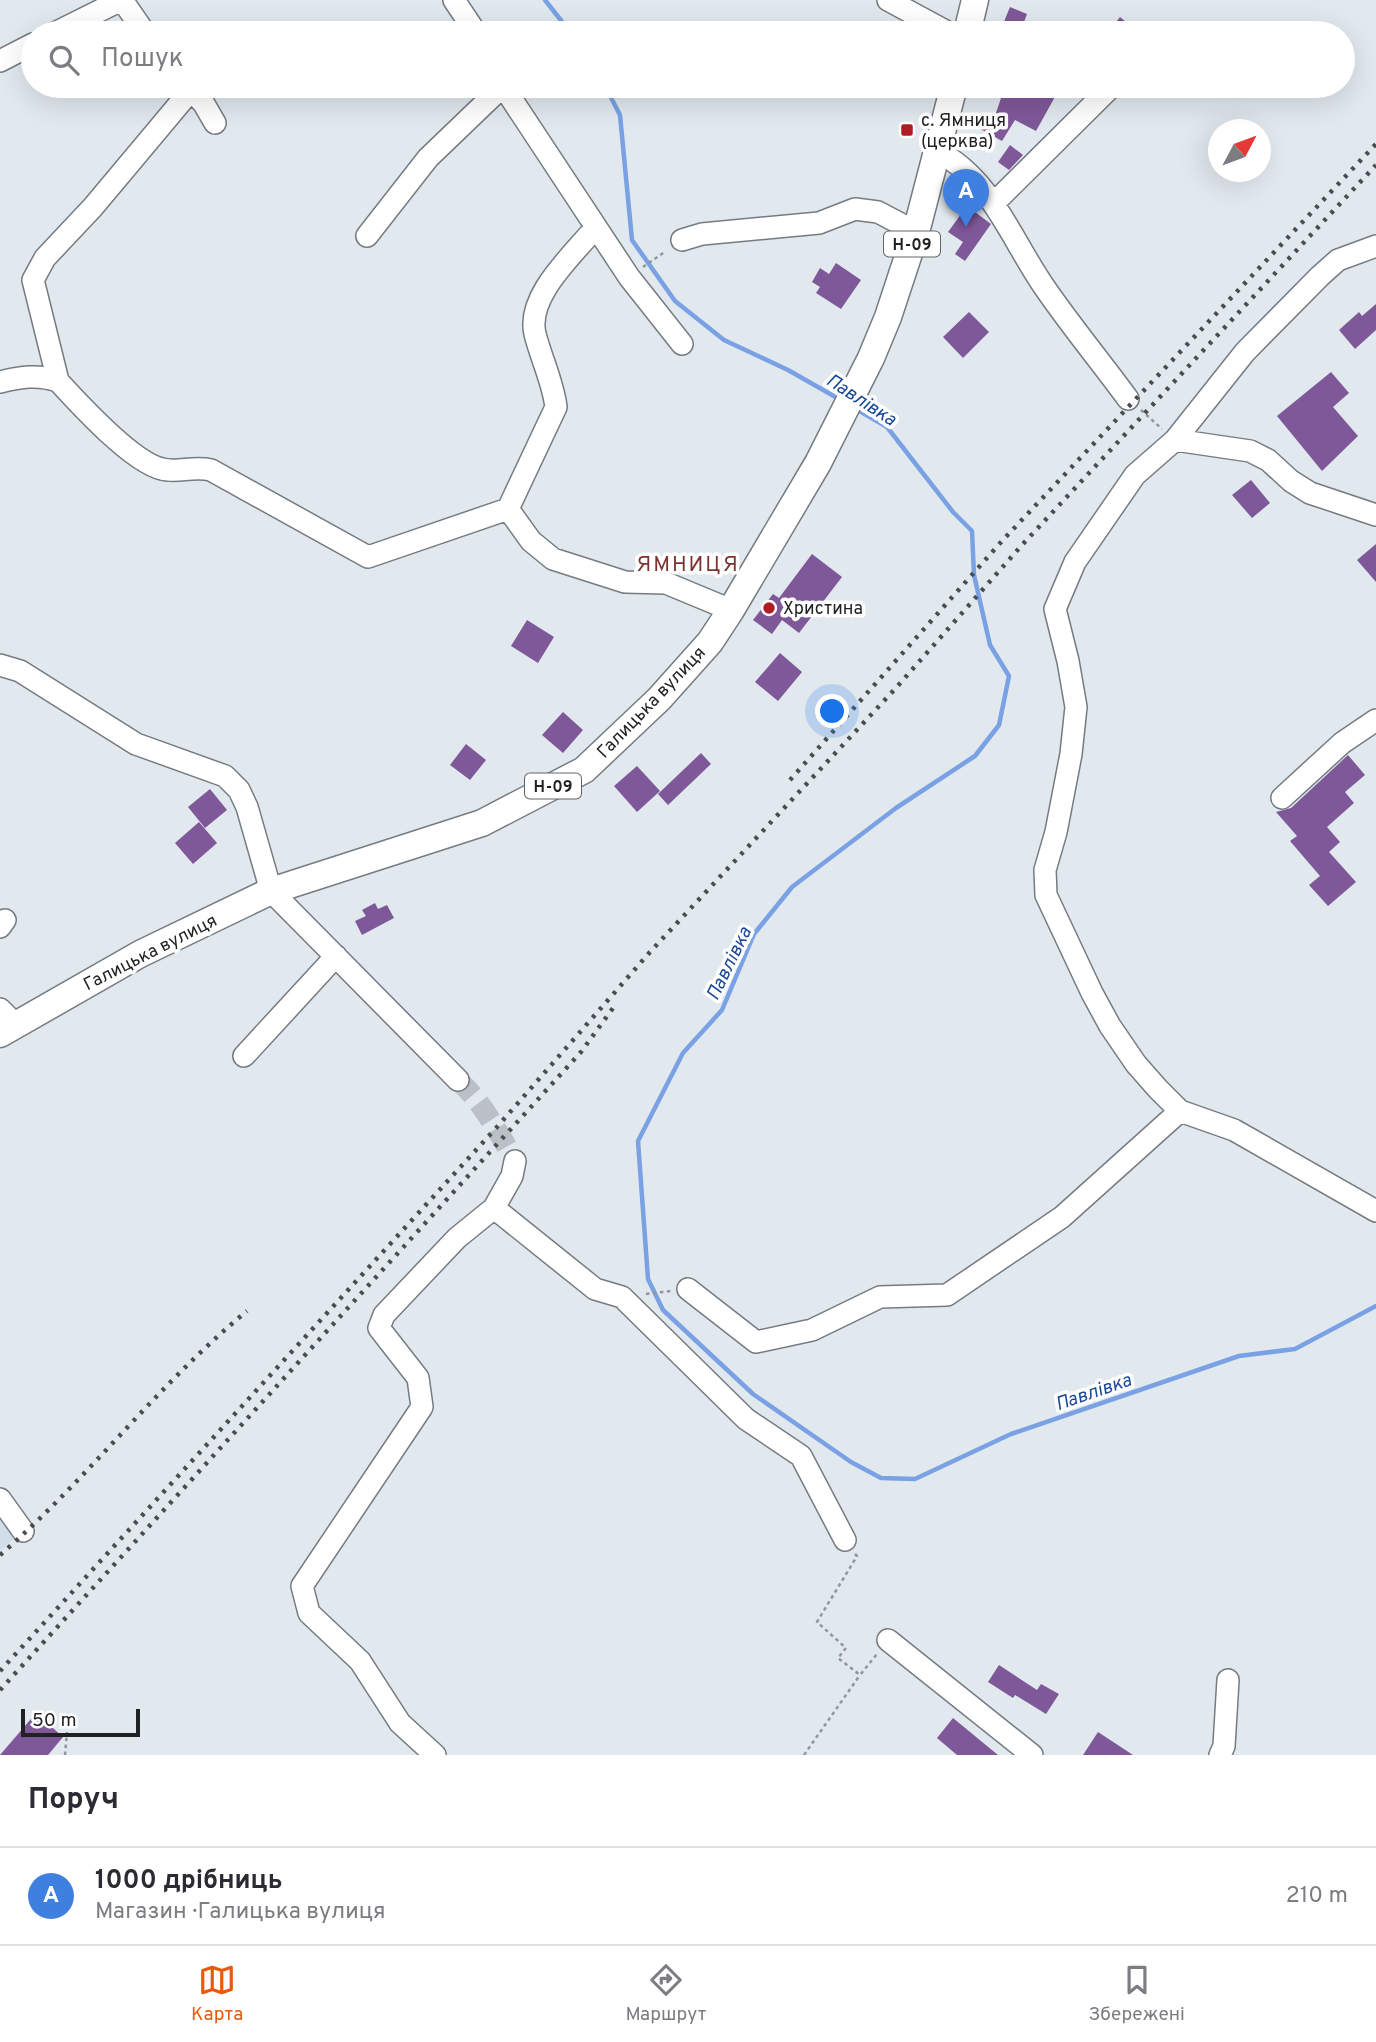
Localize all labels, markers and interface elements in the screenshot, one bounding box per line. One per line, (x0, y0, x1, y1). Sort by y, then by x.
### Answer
search box (21, 21, 1355, 98)
icon: search (45, 41, 83, 79)
text: Пошук (101, 43, 184, 76)
place label: с. Ямниця (церква) (921, 110, 1006, 154)
north arrow (1208, 119, 1271, 182)
marker: с. Ямниця (церква) (899, 122, 915, 138)
pin: A (943, 169, 989, 227)
road number: Н-09 (884, 232, 940, 256)
water label: Павлівка (821, 369, 901, 432)
district label: ЯМНИЦЯ (636, 552, 740, 579)
place label: Христина (783, 598, 863, 621)
marker: Христина (761, 600, 777, 616)
street label: Галицька вулиця (593, 642, 711, 764)
your location (815, 694, 849, 728)
road number: Н-09 (525, 774, 581, 799)
street label: Галицька вулиця (80, 910, 221, 997)
water label: Павлівка (702, 923, 758, 1005)
water label: Павлівка (1052, 1369, 1135, 1417)
scale bar (21, 1706, 140, 1738)
text: 50 m (32, 1709, 77, 1733)
text: Поруч (28, 1782, 119, 1819)
text: 1000 дрібниць (95, 1865, 282, 1898)
text: A (43, 1882, 59, 1911)
text: 210 m (1286, 1882, 1348, 1911)
text: Магазин · Галицька вулиця (95, 1898, 386, 1927)
tab: Карта (191, 1961, 243, 2027)
tab: Маршрут (625, 1961, 706, 2027)
tab: Збережені (1088, 1961, 1185, 2027)

